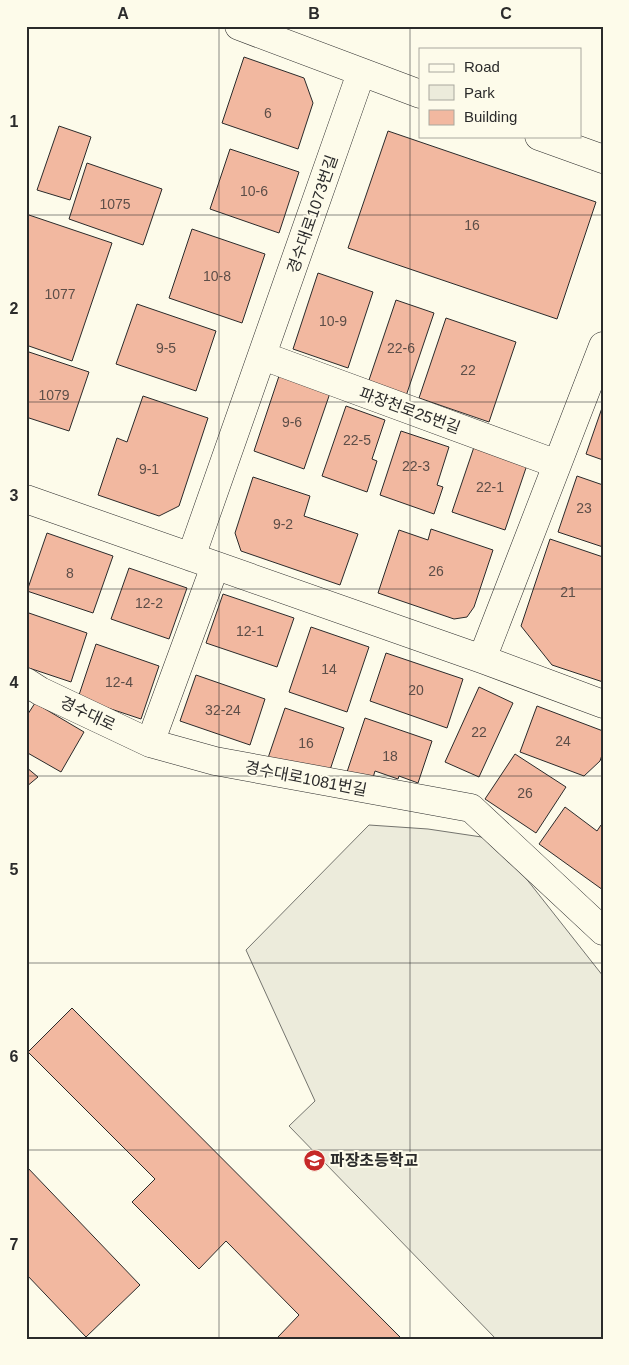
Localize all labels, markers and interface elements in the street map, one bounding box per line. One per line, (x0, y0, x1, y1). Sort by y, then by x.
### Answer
text: A (117, 5, 129, 22)
text: B (308, 5, 320, 22)
text: C (500, 5, 512, 22)
legend (419, 48, 582, 138)
text: Road (464, 58, 500, 75)
text: Park (464, 84, 495, 101)
house number: 6 (264, 105, 272, 121)
text: Building (464, 108, 517, 125)
text: 1 (10, 113, 19, 130)
street label: 경수대로1073번길 (284, 153, 341, 276)
house number: 10-6 (240, 183, 268, 199)
house number: 1075 (99, 196, 131, 212)
house number: 16 (464, 217, 480, 233)
house number: 10-8 (203, 268, 231, 284)
house number: 1077 (44, 286, 76, 302)
text: 2 (10, 300, 19, 317)
house number: 10-9 (319, 313, 347, 329)
house number: 9-5 (156, 340, 176, 356)
house number: 22-6 (387, 340, 415, 356)
house number: 22 (460, 362, 476, 378)
street label: 파장천로25번길 (357, 384, 463, 437)
house number: 1079 (38, 387, 70, 403)
house number: 9-6 (282, 414, 302, 430)
house number: 22-5 (343, 432, 371, 448)
house number: 22-3 (402, 458, 430, 474)
house number: 9-1 (139, 461, 159, 477)
house number: 22-1 (476, 479, 504, 495)
text: 3 (10, 487, 19, 504)
house number: 23 (576, 500, 592, 516)
house number: 9-2 (273, 516, 293, 532)
house number: 26 (428, 563, 444, 579)
house number: 8 (66, 565, 74, 581)
house number: 21 (560, 584, 576, 600)
house number: 12-2 (135, 595, 163, 611)
house number: 12-1 (236, 623, 264, 639)
house number: 14 (321, 661, 337, 677)
text: 4 (10, 674, 19, 691)
house number: 12-4 (105, 674, 133, 690)
house number: 20 (408, 682, 424, 698)
street label: 경수대로 (58, 693, 118, 734)
house number: 32-24 (205, 702, 241, 718)
house number: 22 (471, 724, 487, 740)
house number: 24 (555, 733, 571, 749)
house number: 16 (298, 735, 314, 751)
house number: 18 (382, 748, 398, 764)
street label: 경수대로1081번길 (243, 758, 368, 799)
house number: 26 (517, 785, 533, 801)
text: 5 (10, 861, 19, 878)
text: 6 (10, 1048, 19, 1065)
school or university icon: 파장초등학교 (302, 1148, 326, 1172)
place label: 파장초등학교 (330, 1151, 419, 1169)
text: 7 (10, 1236, 19, 1253)

